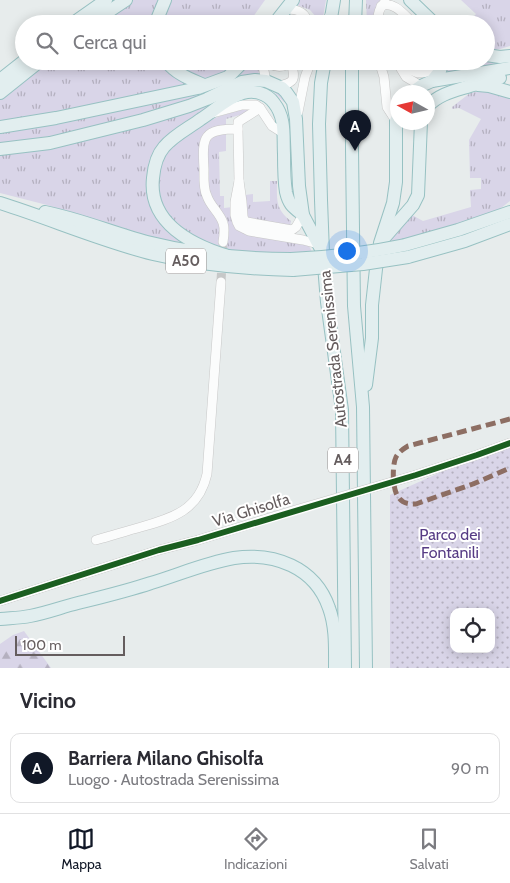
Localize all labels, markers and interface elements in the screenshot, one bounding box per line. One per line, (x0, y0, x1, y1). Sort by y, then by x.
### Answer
search box (15, 15, 495, 70)
icon: search (33, 29, 61, 57)
text: Cerca qui (73, 31, 147, 54)
north arrow (390, 85, 435, 130)
pin: A (339, 110, 371, 151)
your location (334, 238, 360, 264)
road number: A50 (166, 248, 206, 274)
street label: Autostrada Serenissima (315, 269, 351, 429)
road number: A4 (328, 448, 358, 472)
street label: Via Ghisolfa (210, 489, 292, 531)
park label: Parco dei Fontanili (419, 525, 481, 562)
map controls (450, 608, 495, 653)
button: locate (450, 608, 495, 653)
scale bar (15, 633, 125, 656)
text: 100 m (22, 636, 62, 654)
text: Vicino (20, 688, 76, 713)
text: Barriera Milano Ghisolfa (68, 747, 264, 770)
text: A (32, 759, 42, 778)
text: 90 m (451, 759, 489, 778)
text: Luogo · Autostrada Serenissima (68, 770, 279, 789)
tab: Mappa (61, 825, 102, 873)
tab: Indicazioni (224, 825, 287, 873)
tab: Salvati (410, 825, 449, 873)

